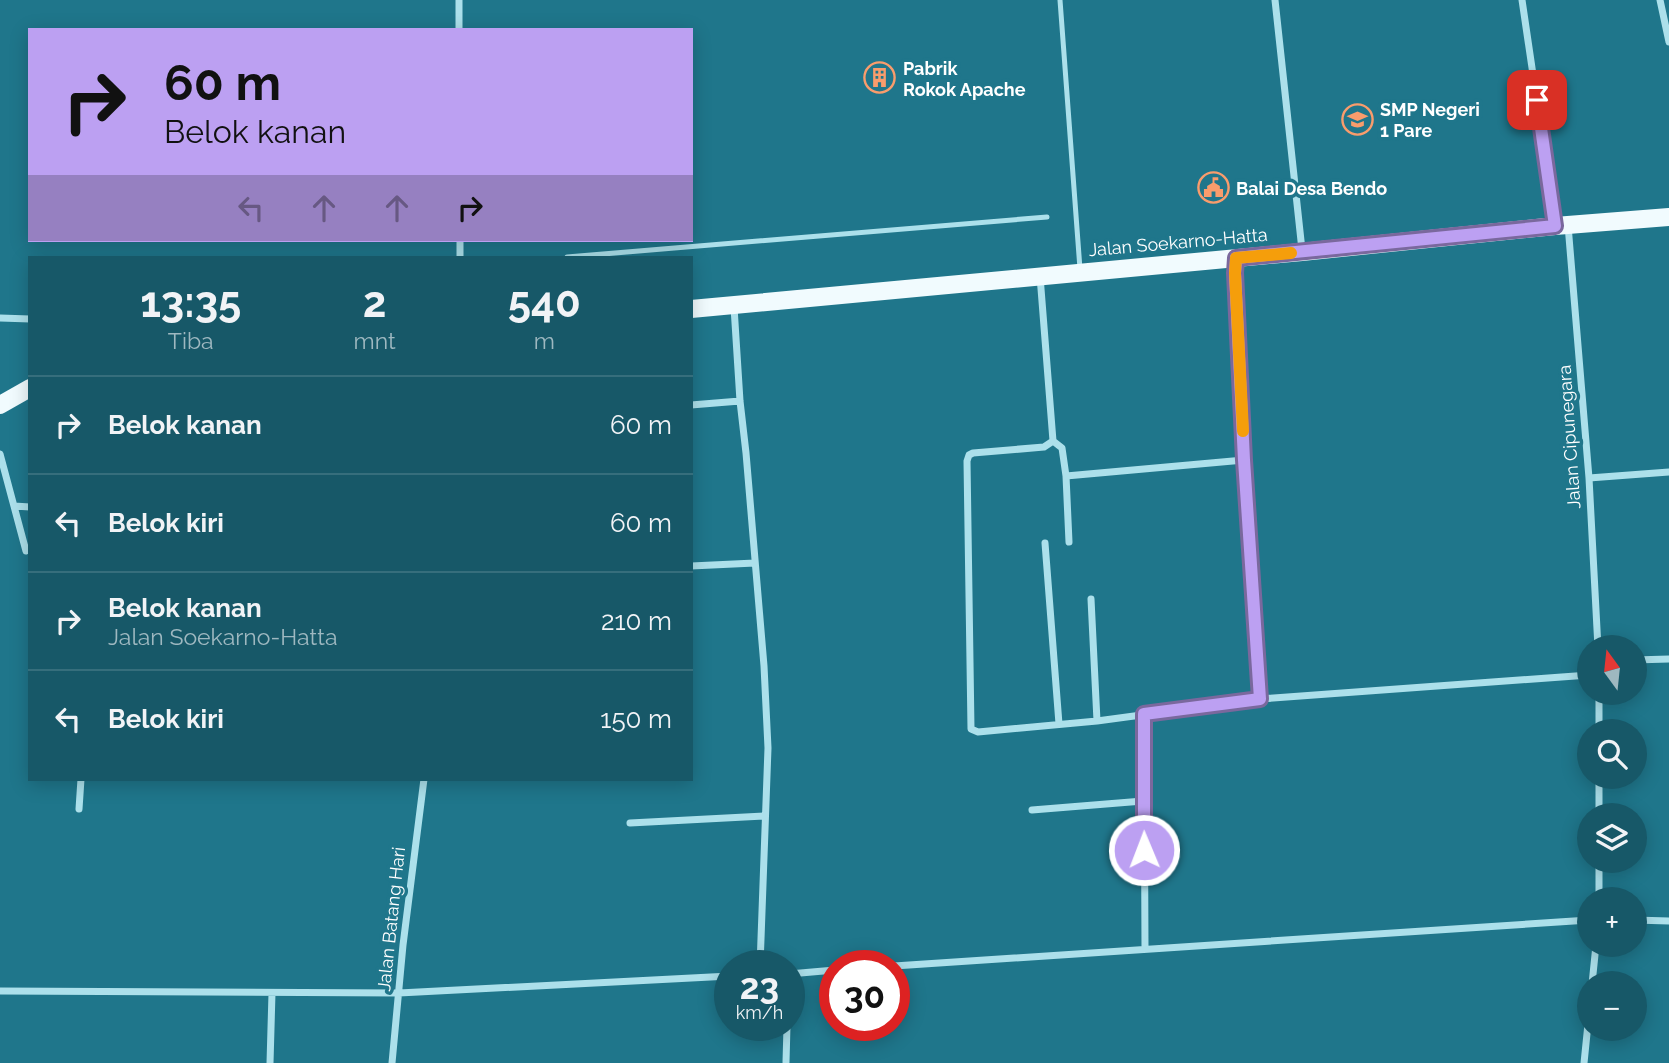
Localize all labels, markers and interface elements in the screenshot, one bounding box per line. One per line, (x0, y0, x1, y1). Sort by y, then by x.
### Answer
text: 60 m (164, 54, 281, 111)
icon: right (49, 56, 140, 147)
place label: Pabrik Rokok Apache (903, 58, 1026, 100)
building icon: Pabrik Rokok Apache (863, 61, 897, 95)
pin (1507, 70, 1567, 130)
icon: arrive (1518, 81, 1556, 119)
place label: SMP Negeri 1 Pare (1380, 99, 1480, 141)
school or university icon: SMP Negeri 1 Pare (1340, 102, 1374, 136)
text: Belok kanan (164, 113, 346, 150)
public building icon: Balai Desa Bendo (1196, 171, 1230, 205)
place label: Balai Desa Bendo (1236, 178, 1387, 199)
icon: left (232, 189, 270, 227)
icon: ahead (305, 189, 343, 227)
icon: ahead (378, 189, 416, 227)
icon: right (451, 189, 489, 227)
street label: Jalan Soekarno-Hatta (1088, 224, 1268, 260)
text: 13:35 (140, 278, 241, 327)
text: 2 (363, 278, 386, 327)
text: 540 (508, 278, 581, 327)
text: Tiba (168, 327, 214, 354)
text: mnt (354, 327, 396, 354)
text: m (534, 327, 555, 354)
street label: Jalan Cipunegara (1553, 364, 1585, 510)
icon: right (49, 406, 87, 444)
text: Belok kanan (108, 410, 262, 440)
text: 60 m (610, 410, 672, 440)
icon: left (49, 504, 87, 542)
text: Belok kiri (108, 508, 224, 538)
text: 60 m (610, 508, 672, 538)
text: Belok kanan (108, 593, 262, 623)
icon: right (49, 602, 87, 640)
text: 210 m (601, 606, 672, 636)
text: Jalan Soekarno-Hatta (108, 623, 337, 650)
north arrow (1577, 635, 1647, 705)
map controls (1577, 635, 1647, 1041)
icon: left (49, 700, 87, 738)
text: Belok kiri (108, 704, 224, 734)
text: 150 m (600, 704, 672, 734)
button: search (1577, 719, 1647, 789)
button: layers (1577, 803, 1647, 873)
position arrow (1107, 813, 1181, 887)
street label: Jalan Batang Hari (373, 846, 409, 992)
button: + (1577, 887, 1647, 957)
speed limit sign: 30 (819, 950, 910, 1041)
text: 23 (740, 966, 779, 1007)
button: − (1577, 971, 1647, 1041)
text: km/h (736, 1002, 783, 1023)

